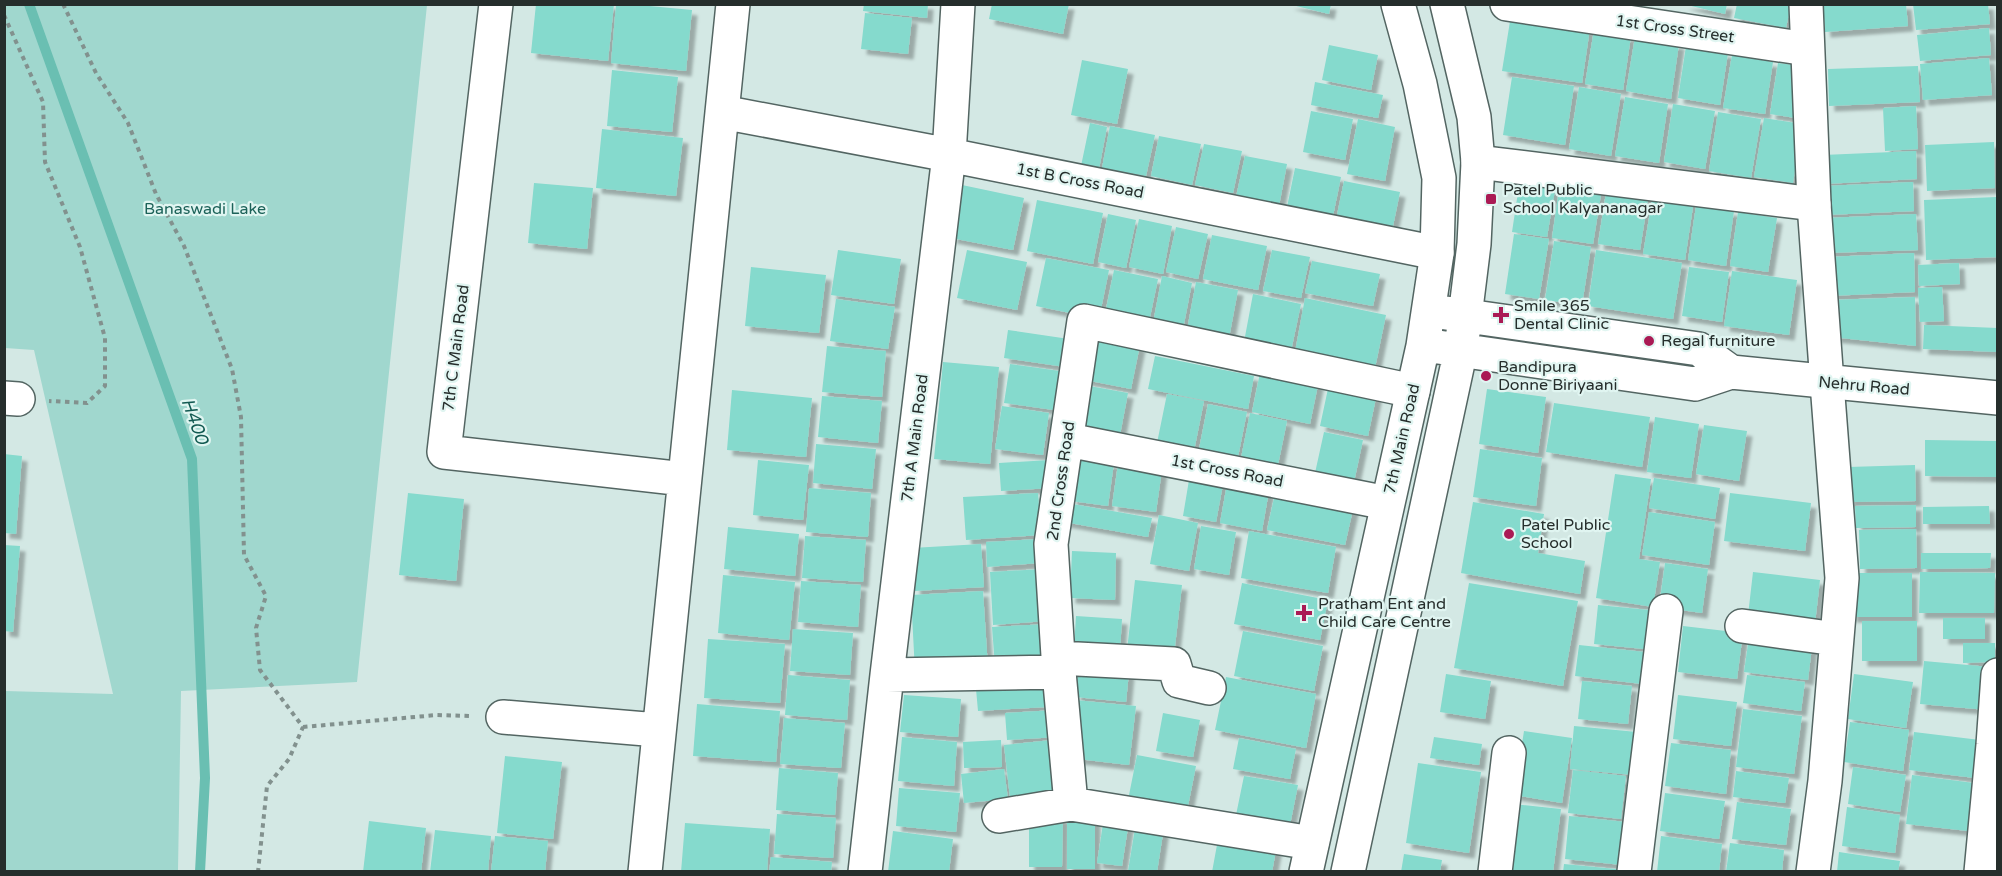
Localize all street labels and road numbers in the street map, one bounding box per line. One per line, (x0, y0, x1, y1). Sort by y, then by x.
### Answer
street label: 1st Cross Street (1614, 11, 1736, 47)
street label: 1st B Cross Road (1015, 159, 1145, 203)
street label: 7th C Main Road (438, 283, 474, 413)
street label: Nehru Road (1817, 372, 1911, 400)
street label: 7th A Main Road (897, 373, 933, 503)
street label: 7th Main Road (1380, 382, 1424, 496)
street label: 2nd Cross Road (1043, 420, 1079, 542)
street label: 1st Cross Road (1169, 450, 1285, 492)

